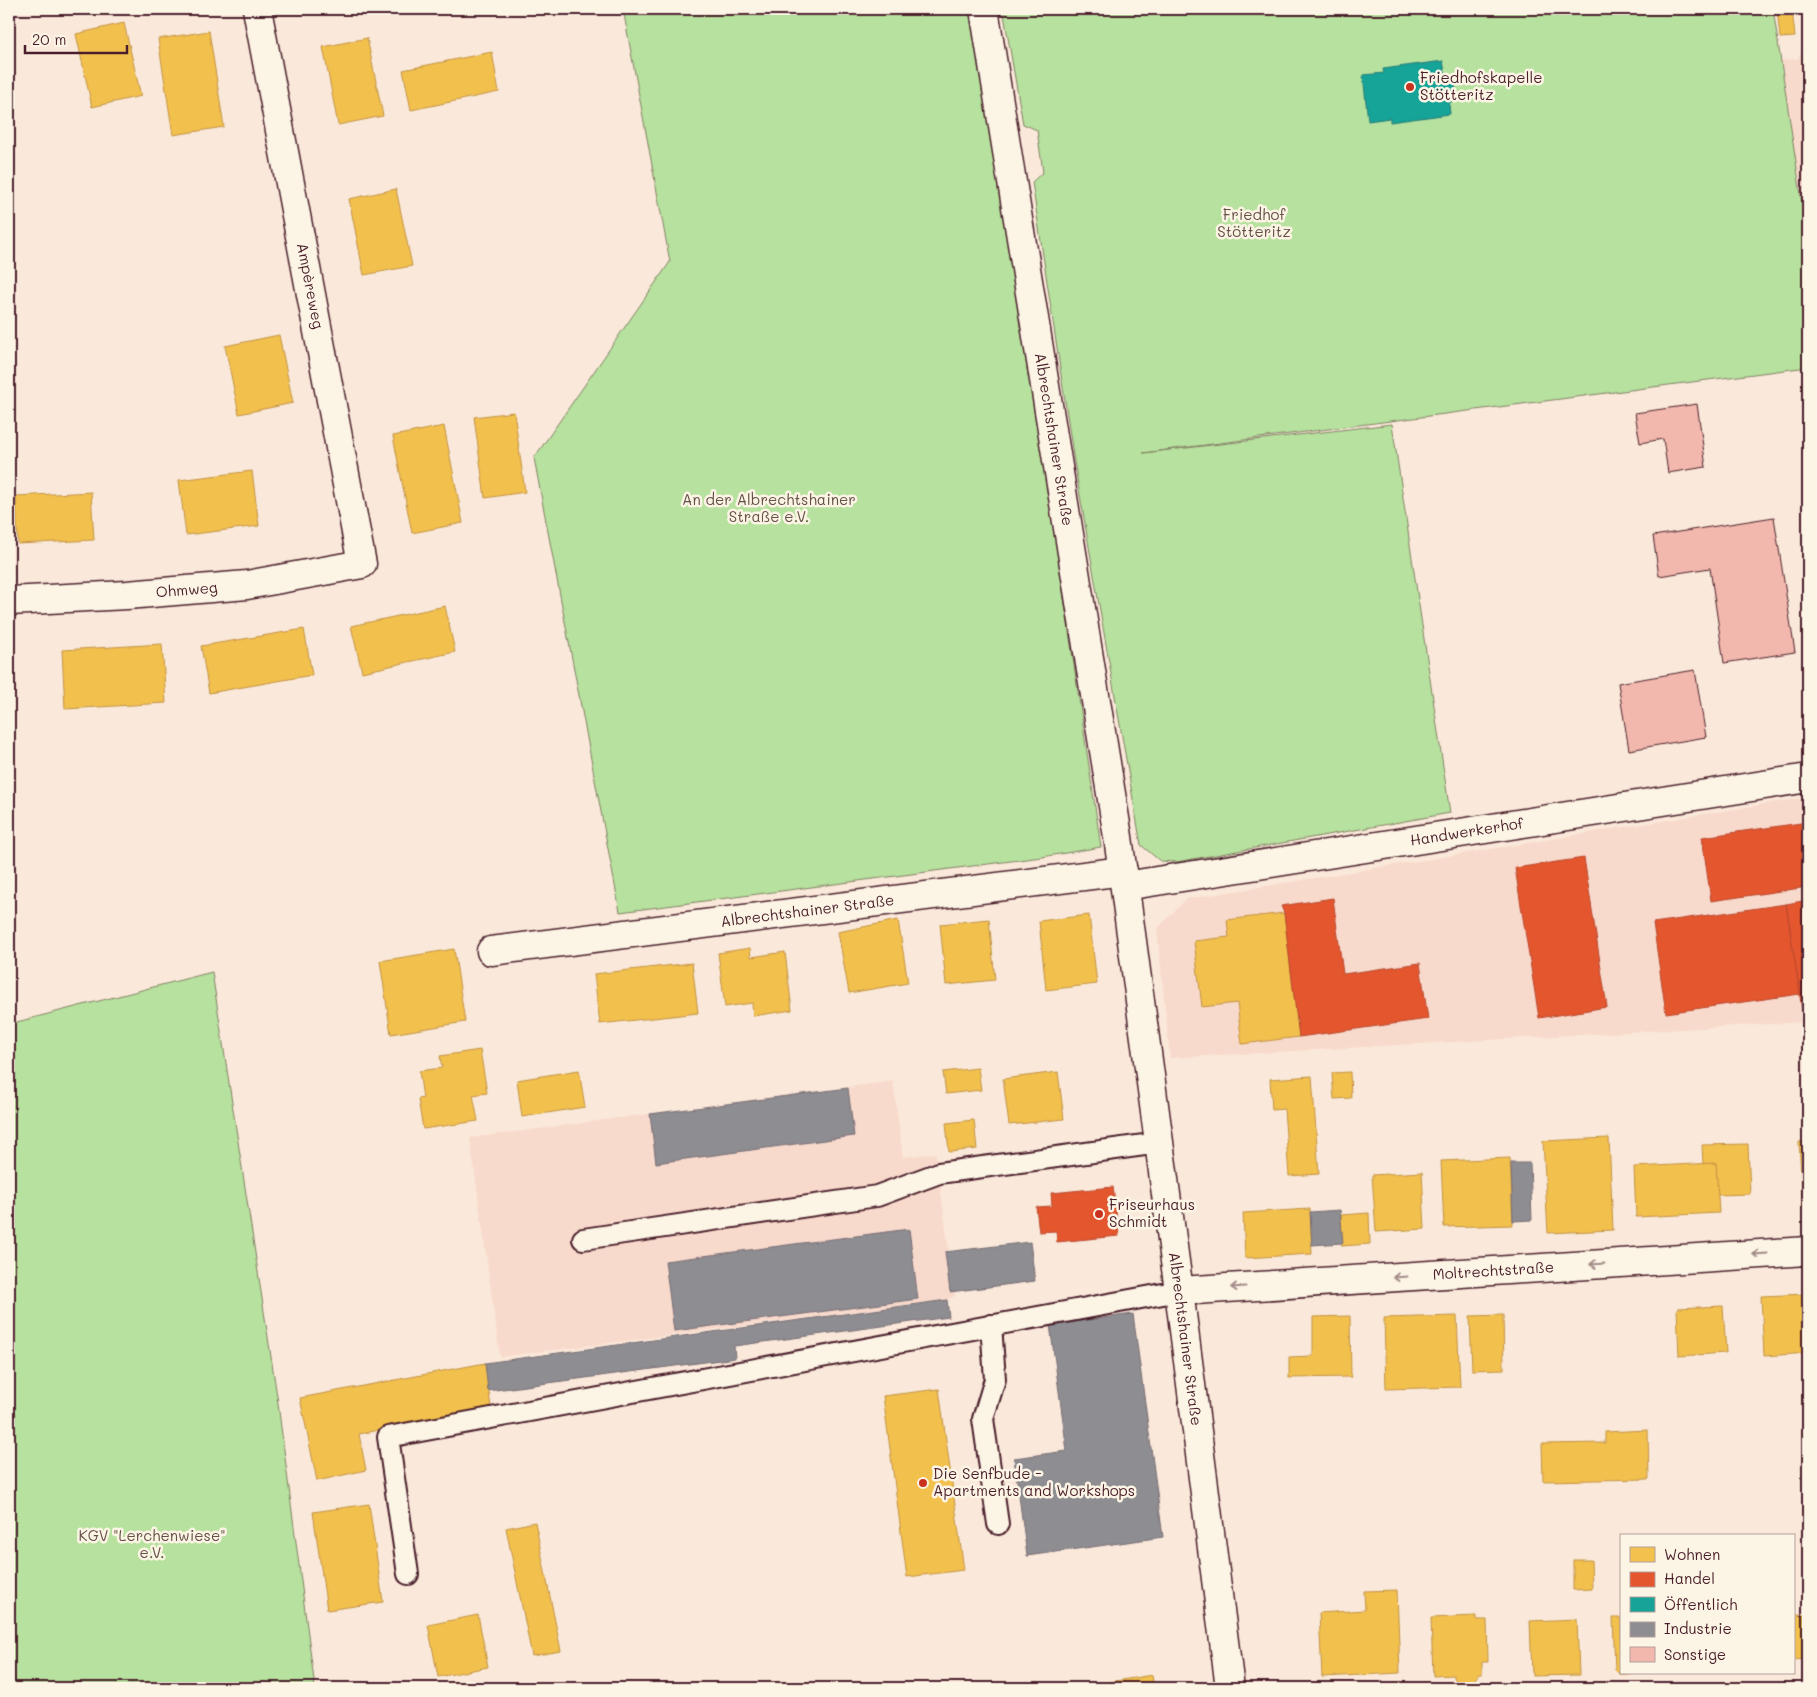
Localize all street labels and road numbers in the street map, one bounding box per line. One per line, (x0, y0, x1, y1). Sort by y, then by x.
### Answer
street label: Ampèreweg (293, 241, 329, 331)
street label: Albrechtshainer Straße (1031, 351, 1078, 527)
street label: Ohmweg (155, 576, 219, 602)
street label: Handwerkerhof (1409, 812, 1526, 850)
street label: Albrechtshainer Straße (719, 889, 895, 931)
street label: Albrechtshainer Straße (1165, 1251, 1207, 1427)
street label: Moltrechtstraße (1432, 1256, 1555, 1284)

